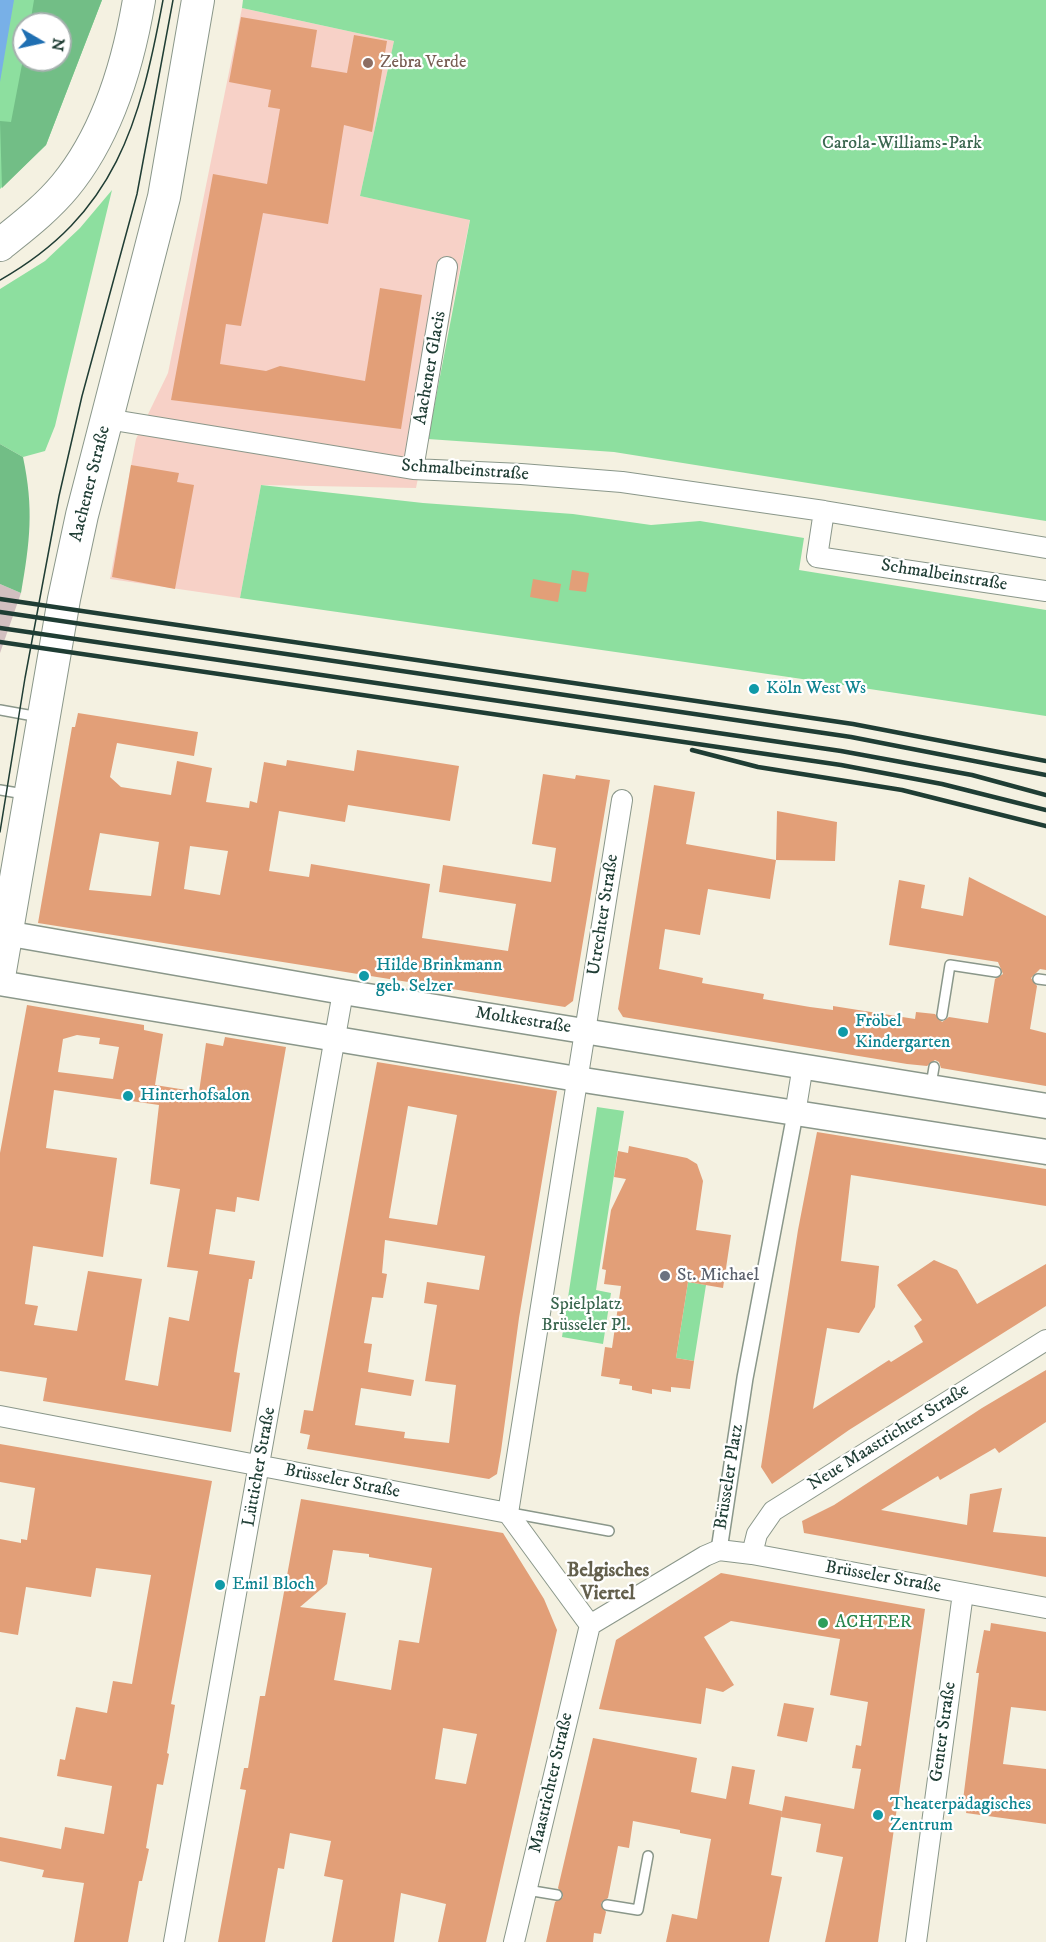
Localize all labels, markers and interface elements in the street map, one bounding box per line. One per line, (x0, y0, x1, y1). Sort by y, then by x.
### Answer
north arrow (12, 12, 72, 72)
text: N (47, 36, 69, 53)
place label: Zebra Verde (380, 52, 467, 74)
marker: Zebra Verde (361, 56, 375, 70)
park label: Carola-Williams-Park (822, 133, 982, 155)
street label: Aachener Glacis (410, 309, 452, 427)
street label: Aachener Straße (66, 424, 116, 544)
street label: Schmalbeinstraße (401, 456, 529, 486)
street label: Schmalbeinstraße (879, 555, 1009, 597)
place label: Köln West Ws (766, 678, 866, 700)
marker: Köln West Ws (747, 682, 761, 696)
street label: Utrechter Straße (584, 853, 624, 977)
place label: Hilde Brinkmann geb. Selzer (376, 955, 502, 998)
marker: Hilde Brinkmann geb. Selzer (357, 969, 371, 983)
street label: Moltkestraße (474, 1003, 572, 1039)
place label: Fröbel Kindergarten (855, 1011, 951, 1054)
marker: Fröbel Kindergarten (836, 1025, 850, 1039)
place label: Hinterhofsalon (140, 1085, 250, 1107)
marker: Hinterhofsalon (121, 1089, 135, 1103)
place label: St. Michael (677, 1265, 759, 1287)
marker: St. Michael (658, 1269, 672, 1283)
park label: Spielplatz Brüsseler Pl. (541, 1294, 631, 1336)
street label: Neue Maastrichter Straße (805, 1380, 973, 1496)
street label: Lütticher Straße (239, 1406, 281, 1528)
street label: Brüsseler Platz (711, 1423, 749, 1531)
street label: Brüsseler Straße (282, 1460, 402, 1504)
street label: Brüsseler Straße (823, 1557, 943, 1599)
district label: Belgisches Viertel (567, 1560, 649, 1607)
place label: Emil Bloch (232, 1574, 315, 1596)
marker: Emil Bloch (213, 1578, 227, 1592)
place label: ACHTER (835, 1612, 912, 1634)
marker: ACHTER (816, 1616, 830, 1630)
street label: Genter Straße (926, 1680, 962, 1784)
street label: Maastrichter Straße (525, 1711, 579, 1855)
place label: Theaterpädagisches Zentrum (890, 1794, 1031, 1836)
marker: Theaterpädagisches Zentrum (871, 1808, 885, 1822)

